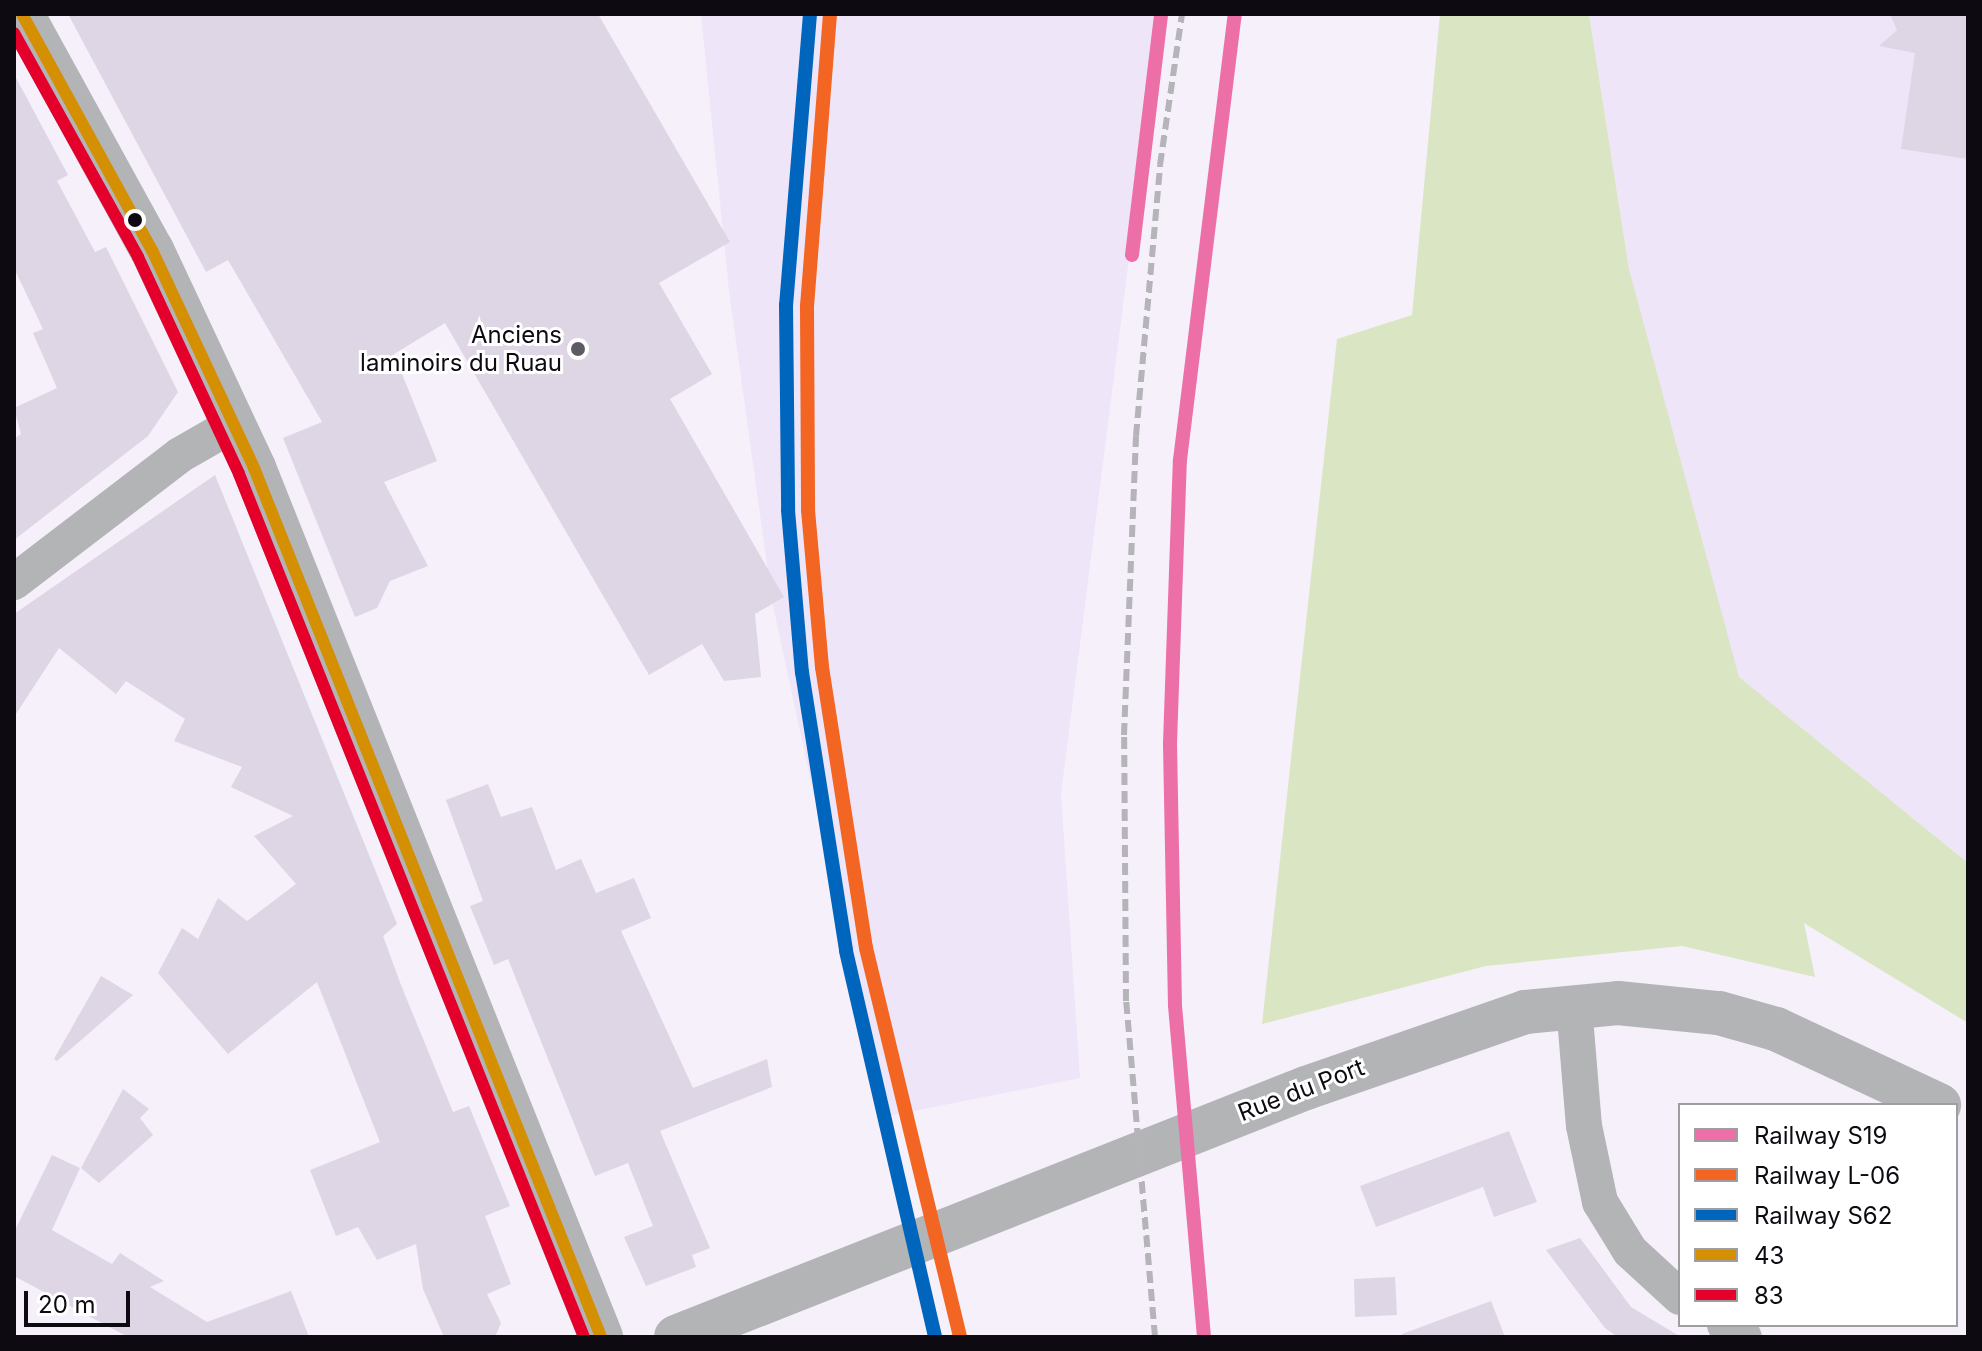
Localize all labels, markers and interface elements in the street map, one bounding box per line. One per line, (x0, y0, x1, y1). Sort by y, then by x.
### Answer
unlabelled marker (127, 212, 143, 228)
place label: Anciens laminoirs du Ruau (360, 321, 562, 377)
marker: Anciens laminoirs du Ruau (569, 340, 587, 358)
street label: Rue du Port (1234, 1053, 1368, 1127)
legend (1678, 1103, 1958, 1327)
text: Railway S19 (1754, 1121, 1887, 1150)
text: Railway L-06 (1754, 1161, 1900, 1190)
text: Railway S62 (1754, 1201, 1892, 1230)
text: 43 (1754, 1241, 1784, 1270)
scale bar (28, 1275, 134, 1325)
text: 83 (1754, 1281, 1784, 1310)
text: 20 m (38, 1290, 96, 1319)

